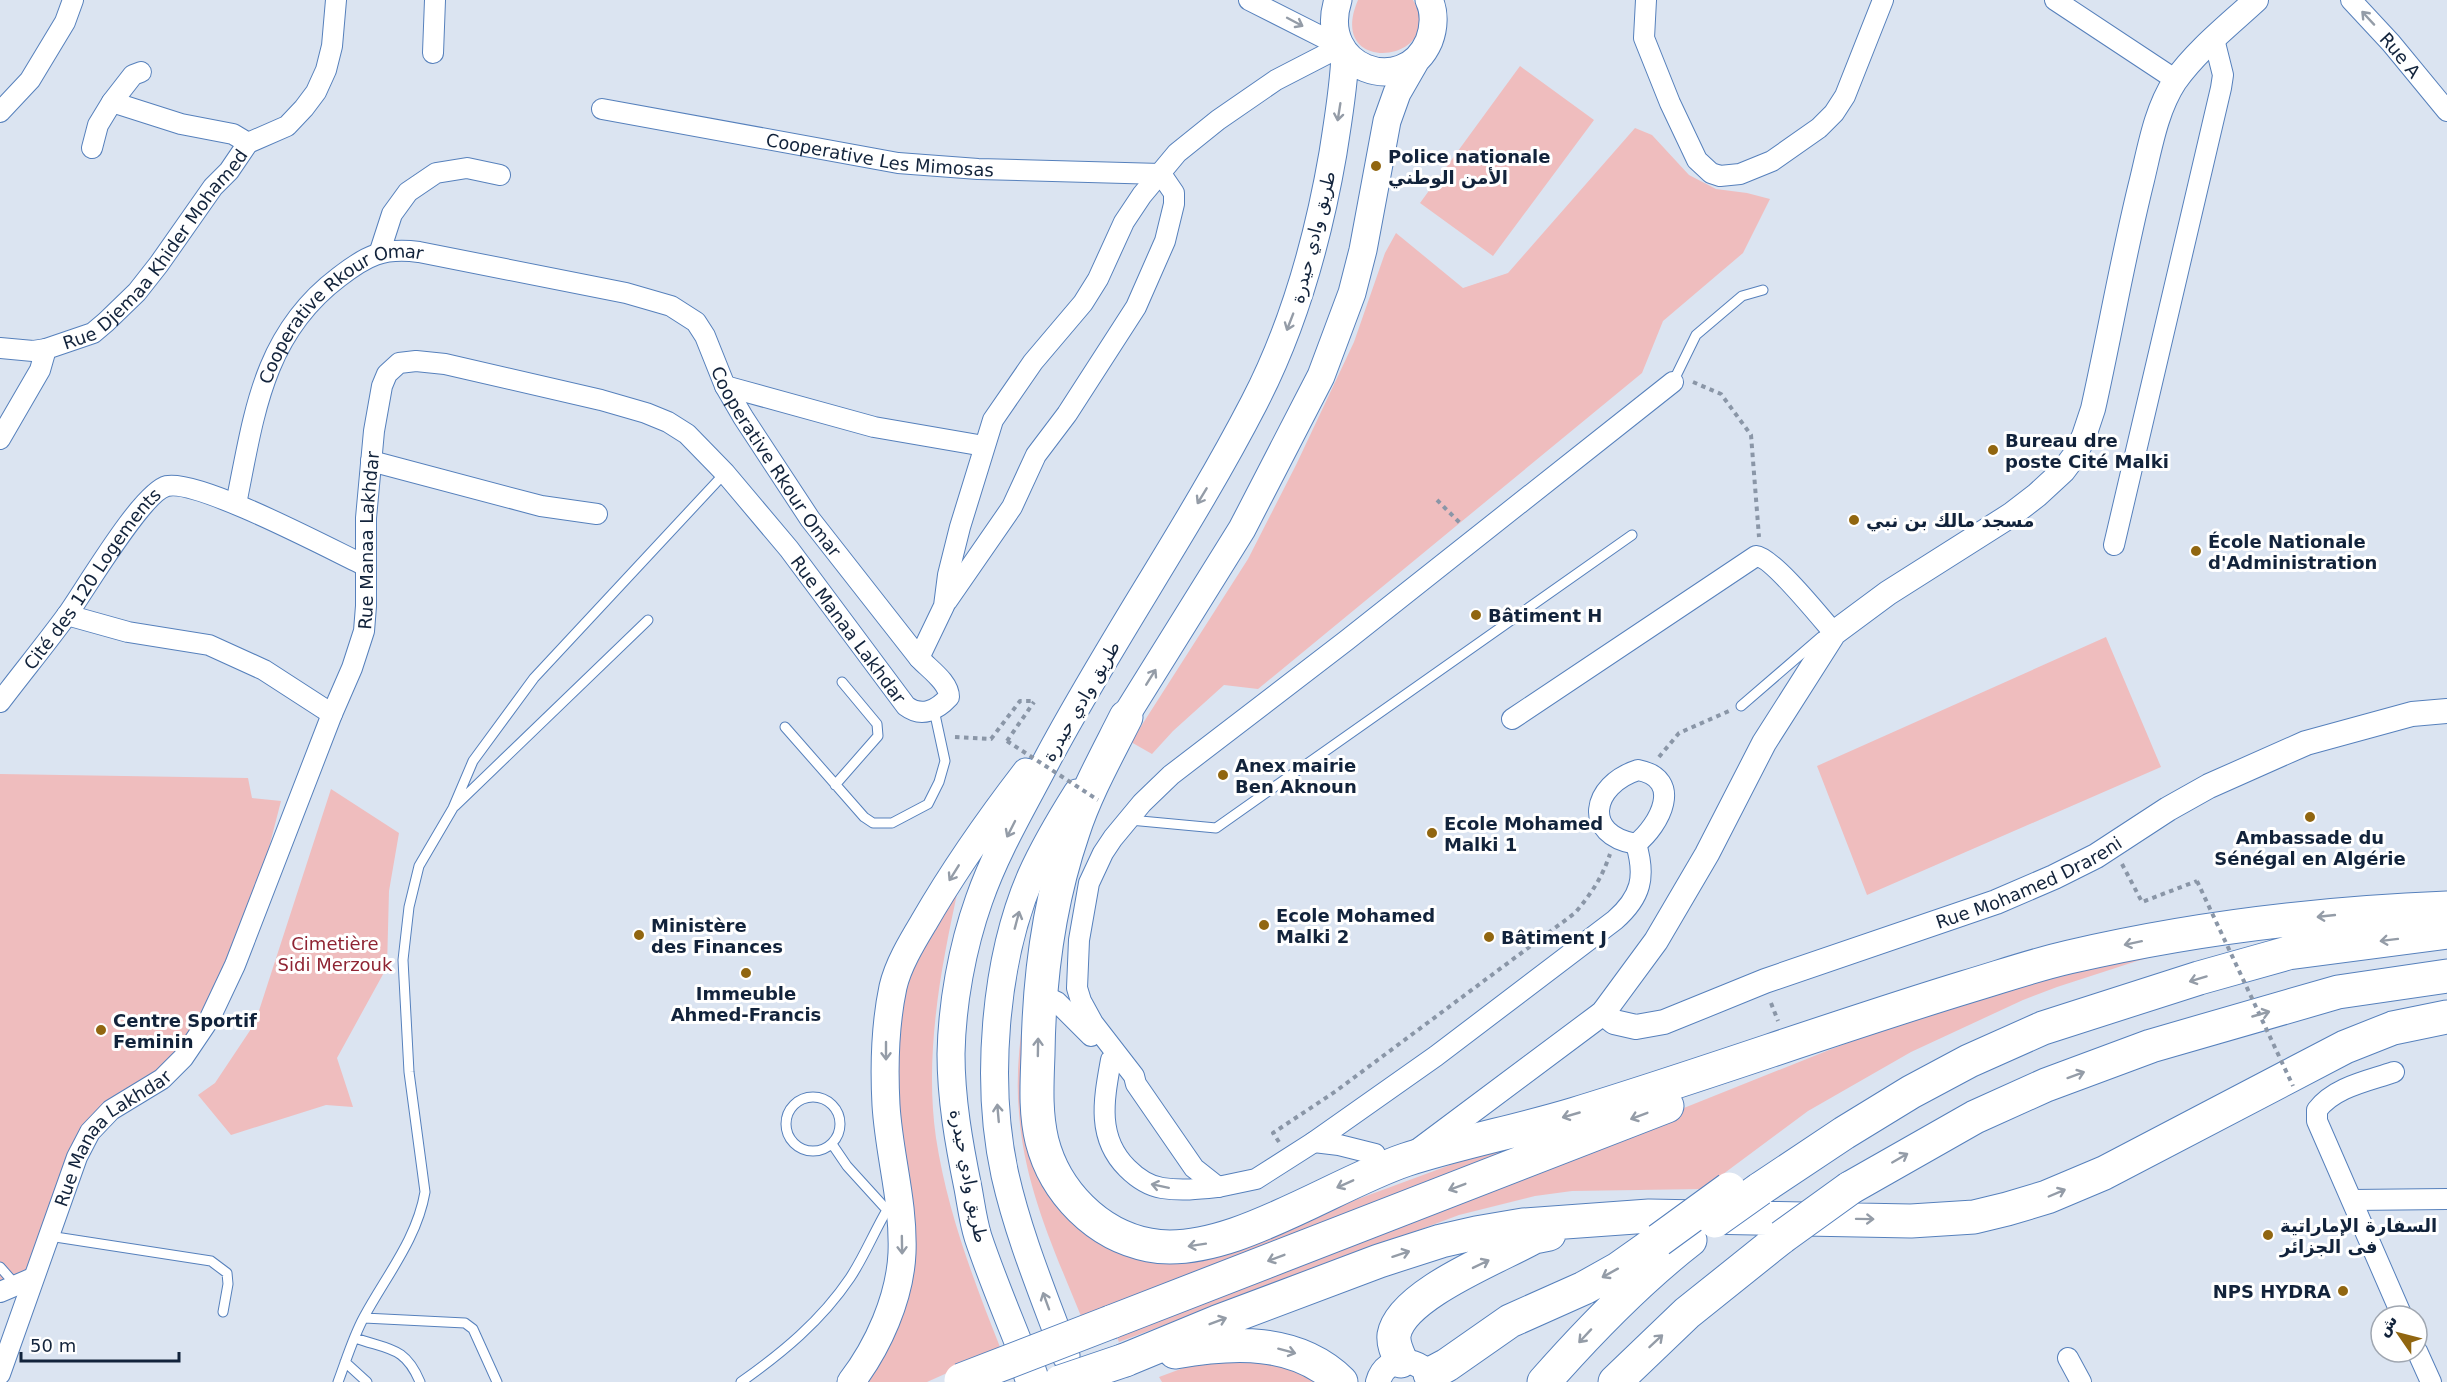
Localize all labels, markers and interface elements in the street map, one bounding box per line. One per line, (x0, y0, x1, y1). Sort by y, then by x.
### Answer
one-way arrow (2361, 11, 2375, 26)
one-way arrow (1286, 16, 1303, 28)
street label: Rue A (2376, 28, 2426, 82)
one-way arrow (1334, 102, 1345, 122)
street label: Cooperative Les Mimosas (764, 129, 994, 180)
street label: Rue Djemaa Khider Mohamed (60, 145, 251, 353)
place label: Police nationale الأمن الوطني (1388, 146, 1550, 189)
marker: Police nationale الأمن الوطني (1369, 159, 1383, 173)
street label: طريق وادي حيدرة (1286, 169, 1341, 306)
street label: Cooperative Rkour Omar (254, 240, 426, 386)
one-way arrow (1284, 312, 1295, 331)
street label: Cooperative Rkour Omar (708, 363, 846, 561)
place label: Bureau dre poste Cité Malki (2005, 430, 2169, 472)
marker: Bureau dre poste Cité Malki (1986, 443, 2000, 457)
street label: Rue Manaa Lakhdar (354, 450, 383, 630)
street label: Cité des 120 Logements (19, 483, 165, 673)
one-way arrow (1196, 487, 1208, 504)
place label: مسجد مالك بن نبي (1866, 510, 2034, 532)
marker: مسجد مالك بن نبي (1847, 513, 1861, 527)
place label: École Nationale d'Administration (2208, 531, 2377, 573)
marker: École Nationale d'Administration (2189, 544, 2203, 558)
street label: Rue Manaa Lakhdar (787, 551, 911, 708)
place label: Bâtiment H (1488, 605, 1602, 626)
marker: Bâtiment H (1469, 608, 1483, 622)
street label: طريق وادي حيدرة (1038, 637, 1125, 765)
one-way arrow (1145, 669, 1157, 686)
place label: Anex mairie Ben Aknoun (1235, 755, 1357, 797)
marker: Anex mairie Ben Aknoun (1216, 768, 1230, 782)
marker: Ambassade du Sénégal en Algérie (2303, 810, 2317, 824)
place label: Ecole Mohamed Malki 1 (1444, 813, 1603, 855)
one-way arrow (1005, 819, 1016, 837)
marker: Ecole Mohamed Malki 1 (1425, 826, 1439, 840)
place label: Ambassade du Sénégal en Algérie (2214, 827, 2406, 869)
street label: Rue Mohamed Drareni (1933, 832, 2125, 932)
one-way arrow (948, 864, 961, 881)
place label: Ecole Mohamed Malki 2 (1276, 905, 1435, 947)
one-way arrow (1012, 911, 1023, 930)
one-way arrow (2316, 911, 2336, 922)
place label: Ministère des Finances (651, 915, 783, 957)
marker: Ecole Mohamed Malki 2 (1257, 918, 1271, 932)
place label: Bâtiment J (1501, 927, 1607, 948)
marker: Ministère des Finances (632, 928, 646, 942)
marker: Bâtiment J (1482, 930, 1496, 944)
park label: Cimetière Sidi Merzouk (278, 933, 393, 975)
one-way arrow (2380, 935, 2399, 946)
one-way arrow (2124, 938, 2143, 949)
marker: Immeuble Ahmed-Francis (739, 966, 753, 980)
one-way arrow (2189, 974, 2208, 985)
place label: Immeuble Ahmed-Francis (671, 983, 821, 1025)
one-way arrow (2251, 1008, 2270, 1019)
place label: Centre Sportif Feminin (113, 1010, 257, 1052)
marker: Centre Sportif Feminin (94, 1023, 108, 1037)
one-way arrow (1032, 1038, 1044, 1058)
one-way arrow (880, 1041, 892, 1061)
street label: Rue Manaa Lakhdar (50, 1065, 176, 1209)
one-way arrow (2066, 1068, 2084, 1079)
one-way arrow (992, 1103, 1003, 1123)
street label: طريق وادي حيدرة (945, 1107, 992, 1245)
one-way arrow (1562, 1109, 1581, 1121)
one-way arrow (1630, 1111, 1649, 1122)
one-way arrow (1891, 1152, 1908, 1164)
one-way arrow (1337, 1179, 1355, 1191)
one-way arrow (1150, 1180, 1170, 1191)
one-way arrow (1449, 1182, 1467, 1193)
one-way arrow (2047, 1187, 2065, 1198)
one-way arrow (1855, 1213, 1875, 1225)
place label: السفارة الإماراتية فى الجزائر (2279, 1215, 2437, 1258)
marker: السفارة الإماراتية فى الجزائر (2261, 1228, 2275, 1242)
one-way arrow (896, 1235, 908, 1255)
one-way arrow (1188, 1239, 1208, 1250)
one-way arrow (1391, 1248, 1410, 1259)
one-way arrow (1267, 1253, 1286, 1264)
one-way arrow (1471, 1258, 1489, 1269)
one-way arrow (1602, 1267, 1619, 1279)
place label: NPS HYDRA (2213, 1281, 2331, 1302)
marker: NPS HYDRA (2336, 1284, 2350, 1298)
one-way arrow (1040, 1292, 1051, 1311)
north arrow (2369, 1304, 2429, 1364)
text: ش (2373, 1311, 2401, 1340)
one-way arrow (1209, 1315, 1227, 1326)
scale bar (21, 1325, 178, 1363)
one-way arrow (1578, 1328, 1592, 1343)
one-way arrow (1649, 1334, 1664, 1348)
text: 50 m (30, 1335, 76, 1356)
one-way arrow (1277, 1346, 1296, 1357)

